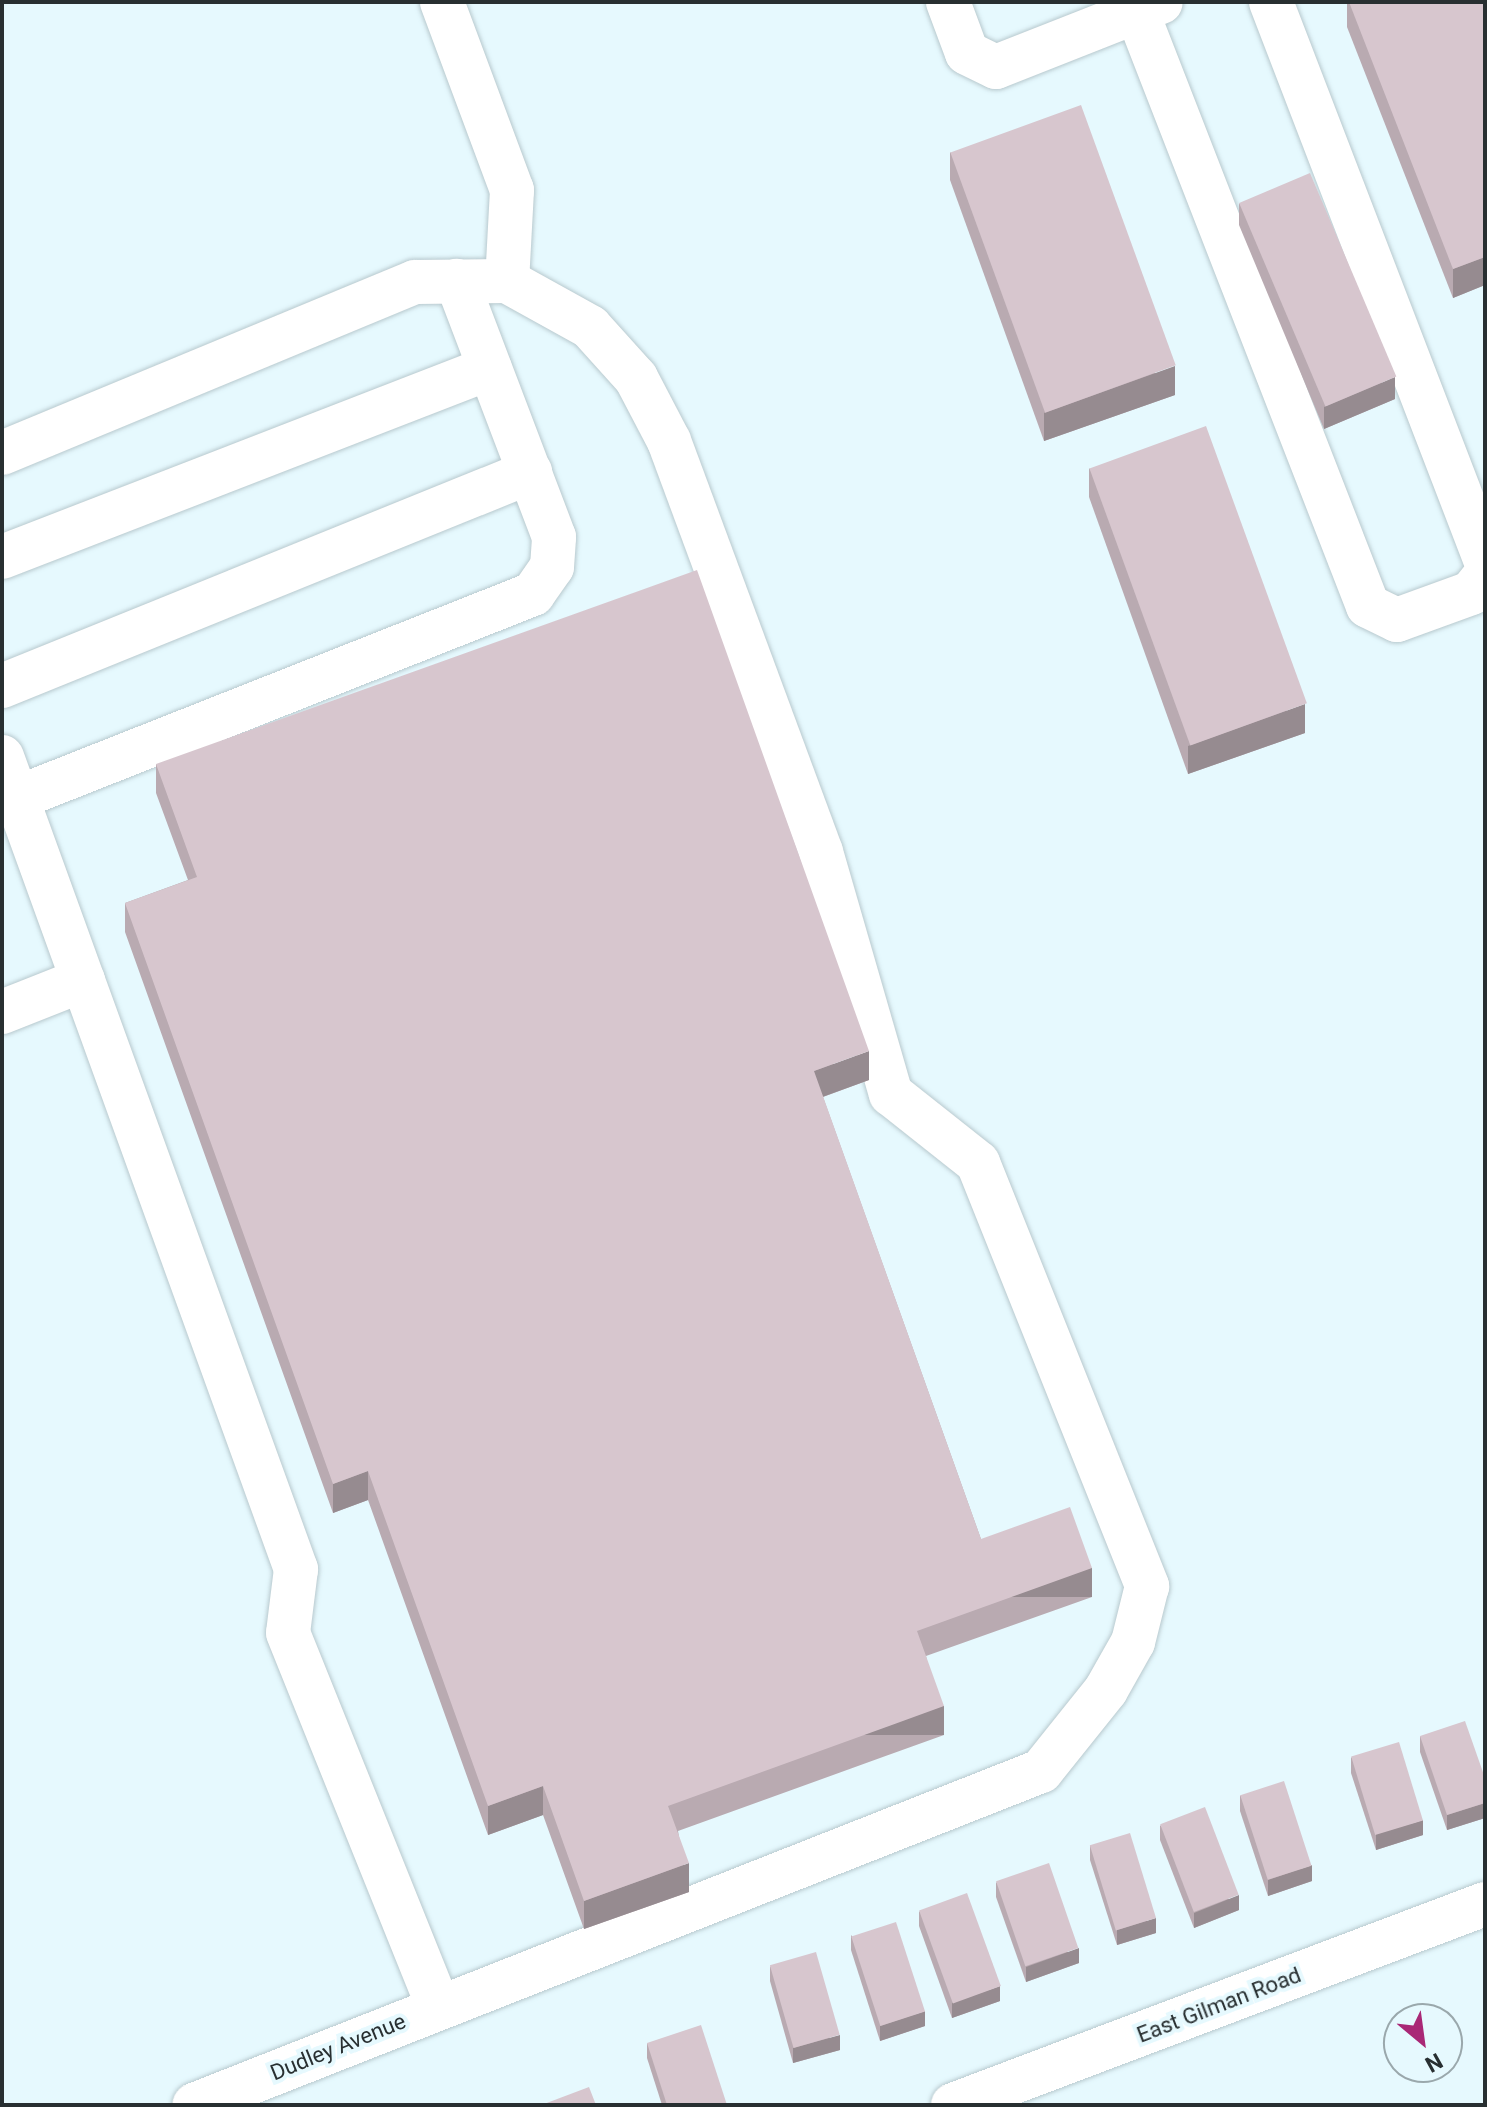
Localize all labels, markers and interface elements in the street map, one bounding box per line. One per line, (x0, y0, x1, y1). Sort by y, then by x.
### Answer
street label: East Gilman Road (1133, 1962, 1305, 2048)
north arrow (1383, 2003, 1463, 2083)
street label: Dudley Avenue (266, 2008, 410, 2086)
text: N (1421, 2048, 1447, 2077)

